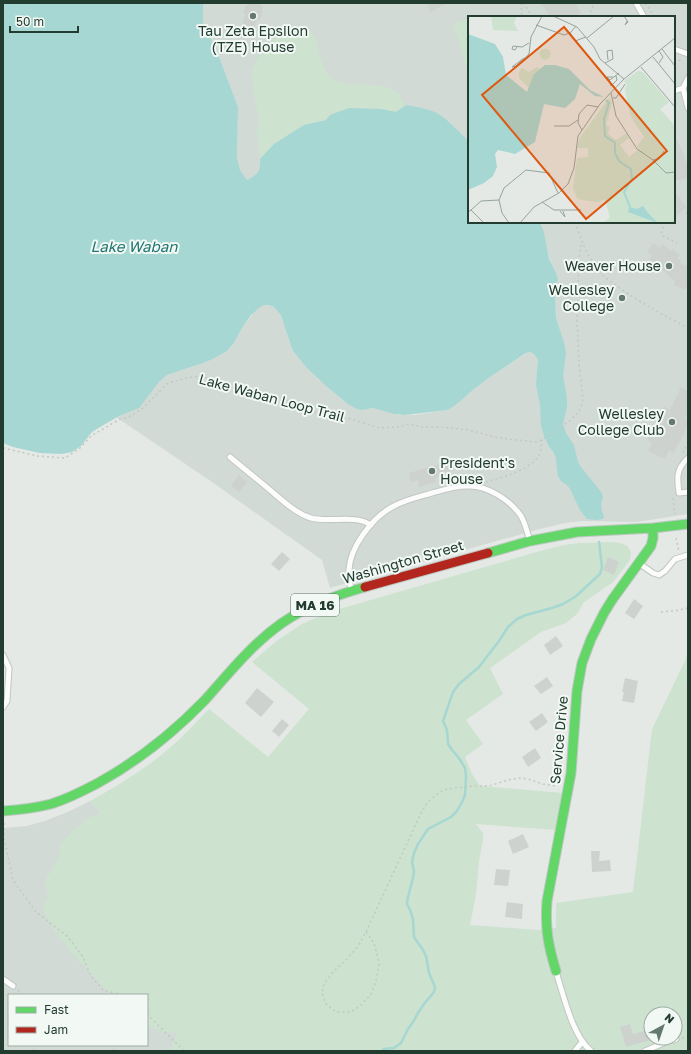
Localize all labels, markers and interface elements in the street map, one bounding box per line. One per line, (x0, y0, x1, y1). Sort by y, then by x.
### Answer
scale bar (10, 8, 78, 34)
marker: Tau Zeta Epsilon (TZE) House (248, 11, 258, 21)
text: 50 m (16, 14, 44, 29)
inset map (468, 16, 675, 223)
place label: Tau Zeta Epsilon (TZE) House (198, 22, 308, 55)
water label: Lake Waban (90, 237, 178, 255)
place label: Weaver House (565, 257, 661, 274)
marker: Weaver House (664, 261, 674, 271)
place label: Wellesley College (549, 281, 614, 314)
marker: Wellesley College (617, 293, 627, 303)
street label: Lake Waban Loop Trail (197, 370, 347, 425)
place label: Wellesley College Club (578, 405, 664, 438)
marker: Wellesley College Club (667, 417, 677, 427)
place label: President's House (440, 454, 515, 487)
marker: President's House (427, 466, 437, 476)
street label: Washington Street (340, 536, 465, 587)
road number: MA 16 (291, 594, 339, 616)
street label: Service Drive (546, 695, 571, 785)
legend (8, 994, 148, 1046)
text: Fast (44, 1002, 69, 1017)
north arrow (643, 1006, 683, 1046)
text: N (662, 1010, 677, 1026)
text: Jam (44, 1022, 68, 1037)

